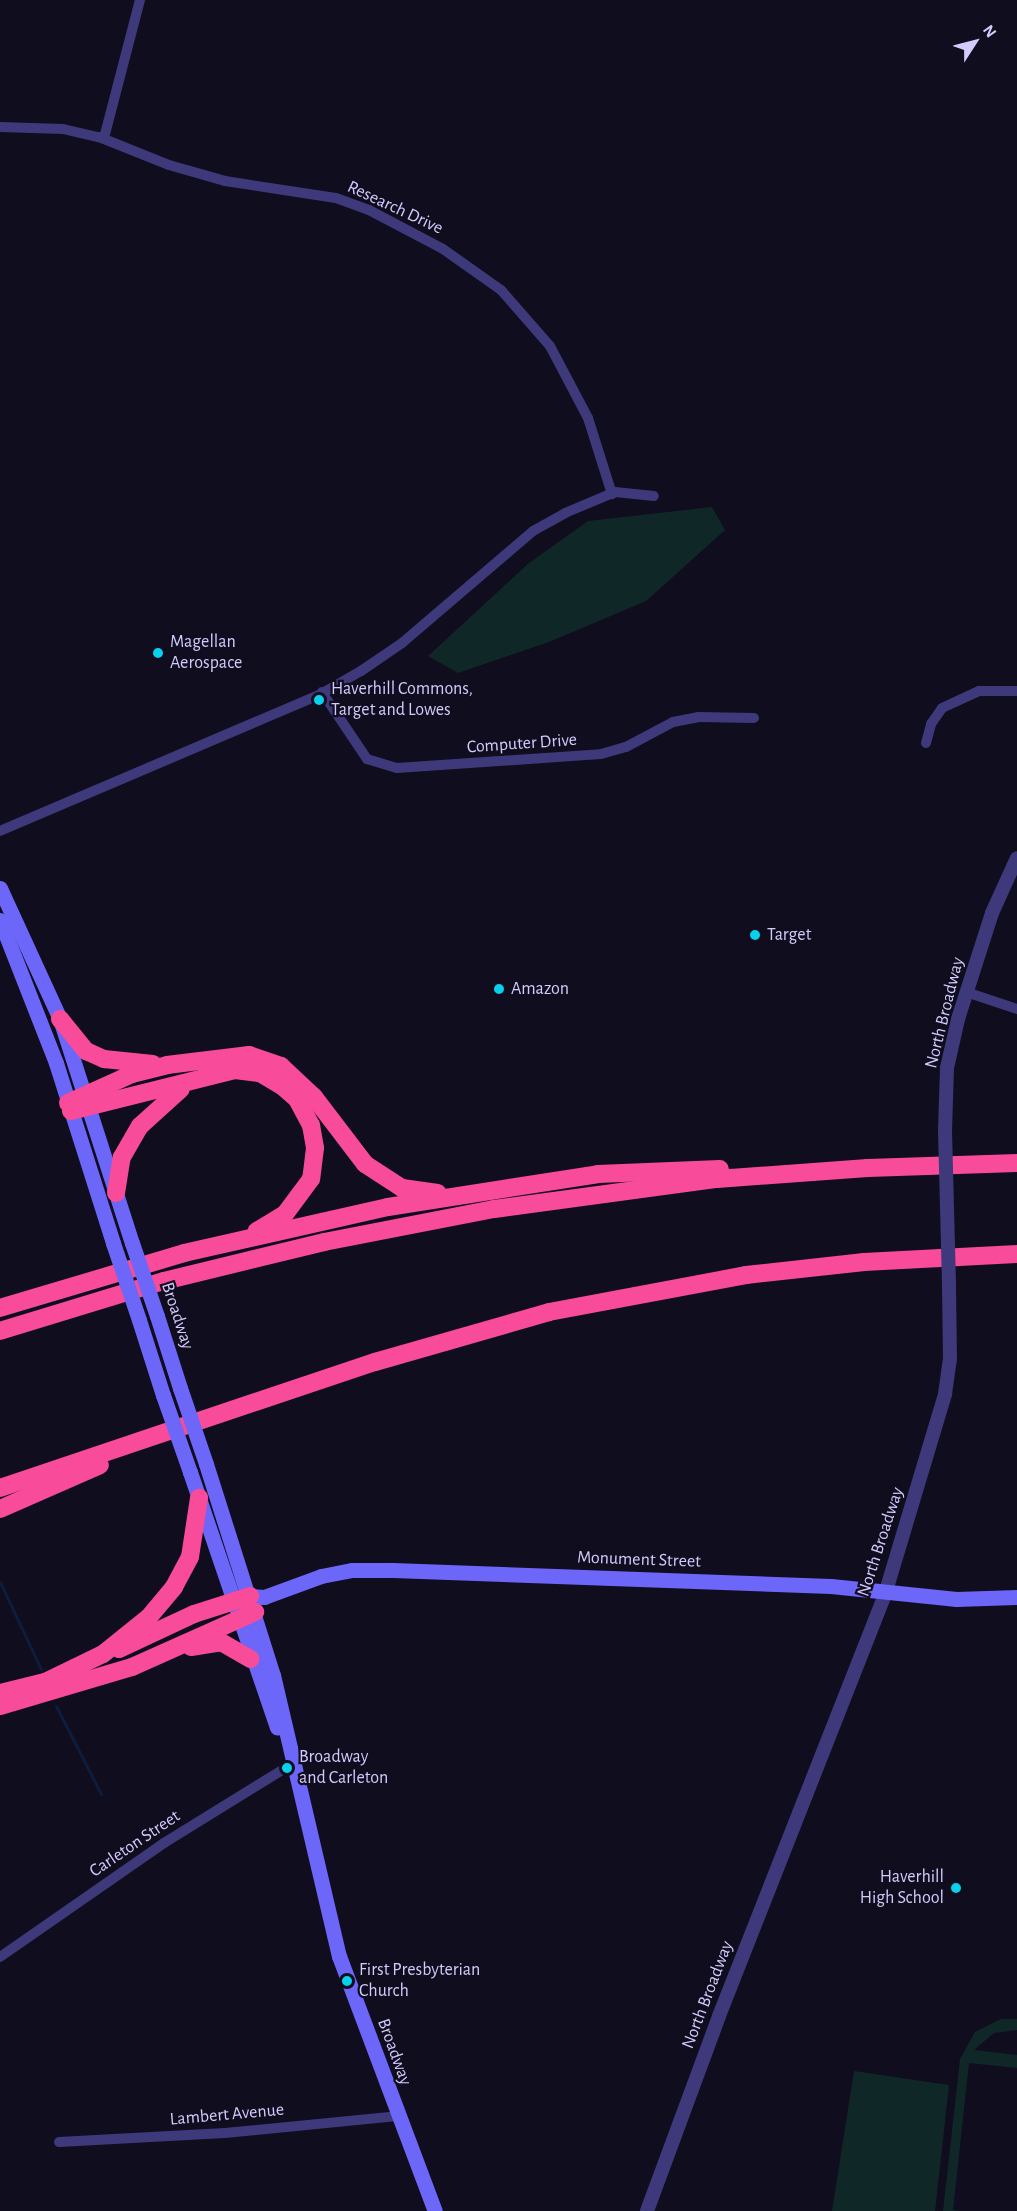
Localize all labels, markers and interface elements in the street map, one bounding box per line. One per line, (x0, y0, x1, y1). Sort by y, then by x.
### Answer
north arrow (945, 12, 1005, 72)
text: N (980, 22, 999, 41)
street label: Research Drive (344, 176, 446, 240)
place label: Magellan Aerospace (170, 632, 242, 674)
marker: Magellan Aerospace (151, 646, 165, 660)
place label: Haverhill Commons, Target and Lowes (331, 679, 473, 722)
marker: Haverhill Commons, Target and Lowes (312, 693, 326, 707)
street label: Computer Drive (466, 729, 578, 759)
place label: Target (767, 924, 811, 946)
marker: Target (748, 928, 762, 942)
street label: North Broadway (921, 955, 969, 1071)
place label: Amazon (511, 978, 569, 1000)
marker: Amazon (492, 982, 506, 996)
street label: Broadway (156, 1280, 198, 1352)
street label: North Broadway (853, 1485, 909, 1599)
street label: Monument Street (577, 1547, 701, 1573)
place label: Broadway and Carleton (299, 1747, 388, 1790)
marker: Broadway and Carleton (280, 1761, 294, 1775)
street label: Carleton Street (85, 1806, 185, 1882)
place label: Haverhill High School (860, 1867, 944, 1910)
marker: Haverhill High School (949, 1881, 963, 1895)
street label: North Broadway (678, 1938, 738, 2052)
place label: First Presbyterian Church (359, 1960, 480, 2002)
marker: First Presbyterian Church (340, 1974, 354, 1988)
street label: Broadway (372, 2016, 416, 2088)
street label: Lambert Avenue (169, 2099, 285, 2131)

